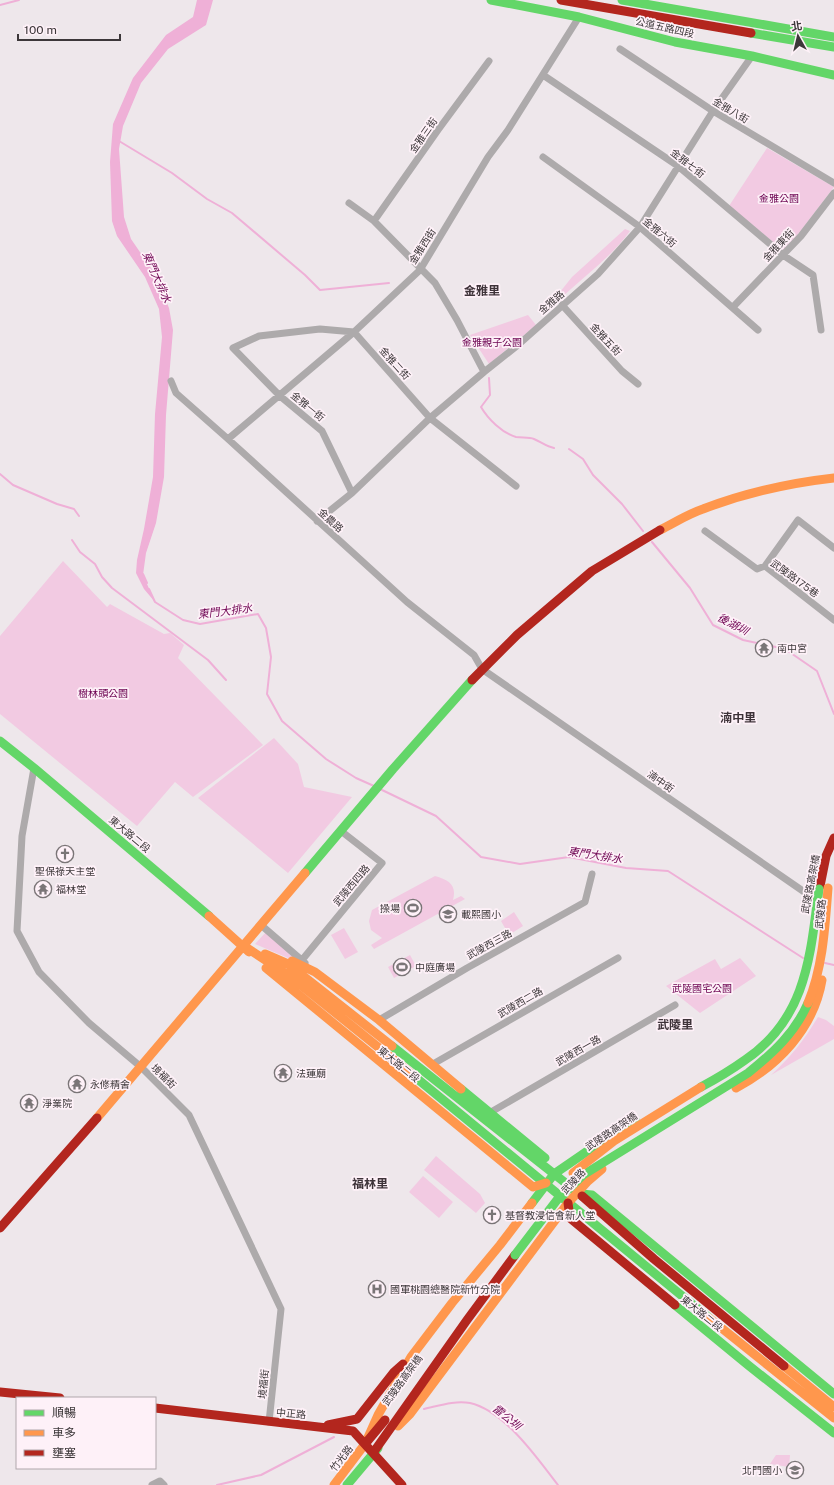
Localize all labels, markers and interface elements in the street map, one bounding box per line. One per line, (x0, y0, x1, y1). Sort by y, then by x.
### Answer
street label: 公道五路四段 (634, 14, 696, 40)
scale bar (18, 16, 120, 42)
north arrow (778, 16, 818, 56)
text: 北 (790, 19, 803, 33)
text: 100 m (24, 23, 57, 37)
street label: 金雅八街 (711, 95, 751, 125)
street label: 金雅三街 (407, 115, 439, 155)
street label: 金雅七街 (669, 146, 707, 180)
park label: 金雅公園 (759, 192, 799, 204)
street label: 金雅六街 (641, 215, 679, 249)
street label: 金雅西街 (406, 226, 438, 266)
street label: 金雅東街 (760, 226, 796, 264)
water label: 東門大排水 (140, 249, 174, 305)
district label: 金雅里 (464, 284, 500, 298)
street label: 金雅路 (536, 288, 566, 316)
street label: 金雅五街 (588, 320, 624, 358)
park label: 金雅親子公園 (462, 336, 522, 348)
street label: 金雅二街 (377, 344, 413, 382)
street label: 金雅一街 (289, 389, 327, 423)
street label: 金農路 (316, 506, 346, 534)
street label: 武陵路175巷 (769, 557, 821, 599)
water label: 東門大排水 (197, 602, 254, 620)
water label: 後湖圳 (716, 611, 752, 638)
temple icon: 南中宮 (754, 638, 774, 658)
place label: 南中宮 (777, 642, 807, 654)
park label: 樹林頭公園 (78, 687, 128, 699)
district label: 湳中里 (720, 711, 756, 725)
street label: 湳中街 (645, 767, 677, 795)
street label: 東大路二段 (107, 813, 153, 855)
church icon: 聖保祿天主堂 (55, 844, 75, 864)
water label: 東門大排水 (567, 845, 624, 865)
street label: 武陵路高架橋 (798, 853, 822, 915)
street label: 武陵西四路 (330, 862, 372, 908)
place label: 聖保祿天主堂 (35, 865, 95, 877)
temple icon: 福林堂 (33, 879, 53, 899)
place label: 福林堂 (56, 883, 86, 895)
sports icon: 操場 (403, 898, 423, 918)
street label: 武陵路 (812, 898, 828, 930)
place label: 操場 (380, 902, 400, 914)
school or university icon: 載熙國小 (438, 904, 458, 924)
place label: 載熙國小 (461, 908, 501, 920)
street label: 武陵西三路 (464, 927, 514, 961)
sports icon: 中庭廣場 (392, 957, 412, 977)
place label: 中庭廣場 (415, 961, 455, 973)
park label: 武陵國宅公園 (672, 982, 732, 994)
street label: 武陵西二路 (495, 984, 545, 1020)
district label: 武陵里 (657, 1018, 693, 1032)
street label: 武陵西一路 (553, 1032, 603, 1068)
street label: 東大路二段 (376, 1044, 422, 1084)
street label: 境福街 (149, 1061, 179, 1091)
temple icon: 法蓮廟 (273, 1063, 293, 1083)
place label: 法蓮廟 (296, 1067, 326, 1079)
temple icon: 永修精舍 (67, 1074, 87, 1094)
place label: 永修精舍 (90, 1078, 130, 1090)
temple icon: 淨業院 (19, 1093, 39, 1113)
place label: 淨業院 (42, 1097, 72, 1109)
street label: 武陵路高架橋 (583, 1109, 639, 1153)
street label: 武陵路 (558, 1166, 588, 1196)
district label: 福林里 (352, 1177, 388, 1191)
church icon: 基督教浸信會新人堂 (482, 1205, 502, 1225)
place label: 基督教浸信會新人堂 (505, 1209, 595, 1221)
hospital icon: 國軍桃園總醫院新竹分院 (367, 1279, 387, 1299)
place label: 國軍桃園總醫院新竹分院 (390, 1283, 500, 1295)
street label: 東大路二段 (679, 1293, 725, 1333)
street label: 武陵路高架橋 (380, 1352, 424, 1408)
street label: 境福街 (255, 1368, 271, 1400)
legend (16, 1397, 156, 1469)
water label: 雷公圳 (490, 1402, 525, 1433)
text: 順暢 (52, 1406, 76, 1420)
street label: 中正路 (276, 1406, 306, 1420)
text: 車多 (52, 1426, 76, 1440)
street label: 竹光路 (327, 1442, 355, 1474)
text: 壅塞 (52, 1446, 76, 1460)
school or university icon: 北門國小 (785, 1460, 805, 1480)
place label: 北門國小 (742, 1464, 782, 1476)

